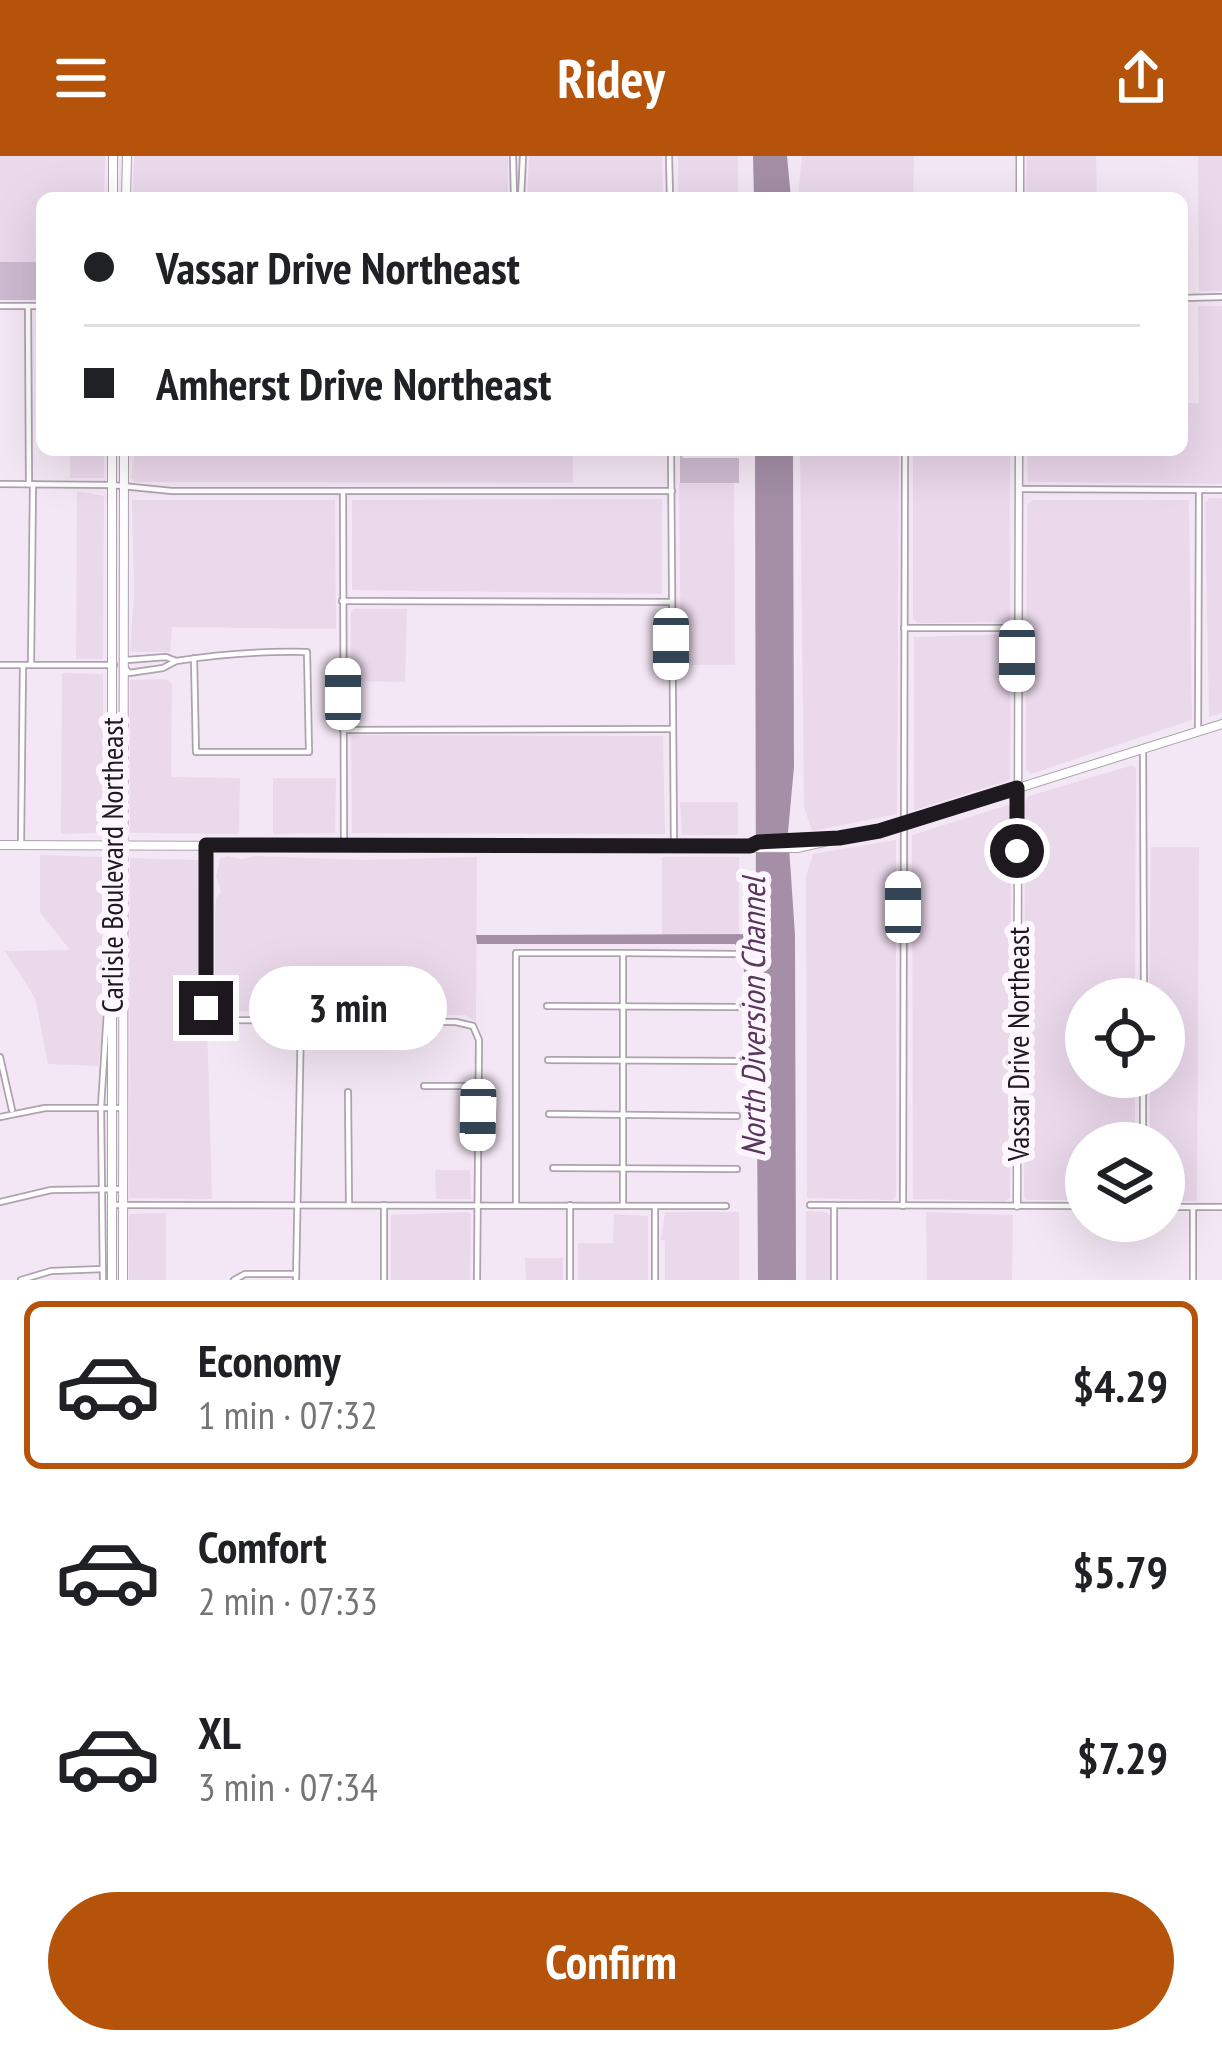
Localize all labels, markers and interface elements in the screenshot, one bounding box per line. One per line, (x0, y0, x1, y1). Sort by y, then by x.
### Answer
text: Ridey (557, 43, 665, 113)
icon: menu (48, 45, 114, 111)
icon: share (1108, 45, 1174, 111)
text: Vassar Drive Northeast (156, 238, 520, 296)
text: Amherst Drive Northeast (156, 354, 551, 412)
car (653, 608, 689, 680)
car (999, 620, 1035, 692)
car (325, 658, 361, 730)
street label: Carlisle Boulevard Northeast (92, 717, 131, 1013)
route start (990, 824, 1044, 878)
car (885, 871, 921, 943)
water label: North Diversion Channel (731, 874, 774, 1157)
street label: Vassar Drive Northeast (998, 926, 1037, 1162)
callout: 3 min (248, 966, 446, 1050)
map controls (1065, 978, 1185, 1242)
button: locate (1065, 978, 1185, 1098)
route end (179, 981, 233, 1035)
text: 3 min (309, 982, 387, 1033)
car (459, 1079, 497, 1151)
button: layers (1065, 1122, 1185, 1242)
icon: car (54, 1331, 162, 1439)
text: Economy (198, 1331, 341, 1389)
text: $4.29 (1072, 1356, 1168, 1414)
text: 1 min · 07:32 (198, 1389, 378, 1440)
icon: car (54, 1517, 162, 1625)
text: Comfort (198, 1517, 327, 1575)
text: $5.79 (1072, 1542, 1168, 1600)
text: 2 min · 07:33 (198, 1575, 378, 1626)
icon: car (54, 1703, 162, 1811)
text: XL (198, 1703, 241, 1761)
text: $7.29 (1077, 1728, 1168, 1786)
text: 3 min · 07:34 (198, 1761, 378, 1812)
button: Confirm (48, 1892, 1174, 2030)

